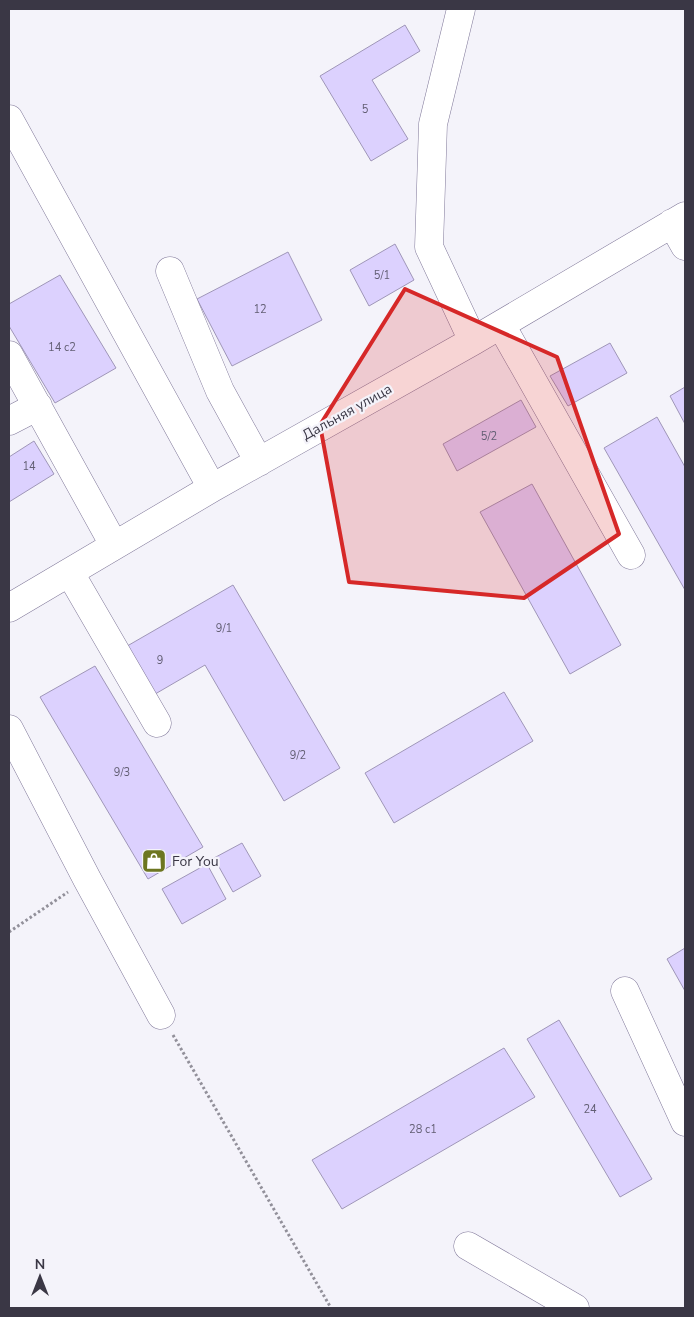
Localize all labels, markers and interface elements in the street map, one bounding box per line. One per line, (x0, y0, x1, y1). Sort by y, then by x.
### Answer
house number: 5 (362, 102, 369, 117)
house number: 5/1 (374, 268, 390, 283)
house number: 12 (253, 302, 267, 317)
house number: 14 с2 (48, 340, 76, 355)
street label: Дальняя улица (299, 379, 395, 445)
house number: 5/2 (481, 429, 497, 444)
house number: 14 (22, 459, 36, 474)
house number: 9/1 (216, 621, 232, 636)
house number: 9 (157, 653, 163, 668)
house number: 9/2 (290, 748, 306, 763)
house number: 9/3 (114, 765, 130, 780)
shop icon: For You (141, 848, 167, 874)
place label: For You (172, 852, 219, 871)
house number: 24 (583, 1102, 597, 1117)
house number: 28 с1 (409, 1122, 437, 1137)
north arrow (15, 1252, 65, 1302)
text: N (35, 1255, 45, 1274)

